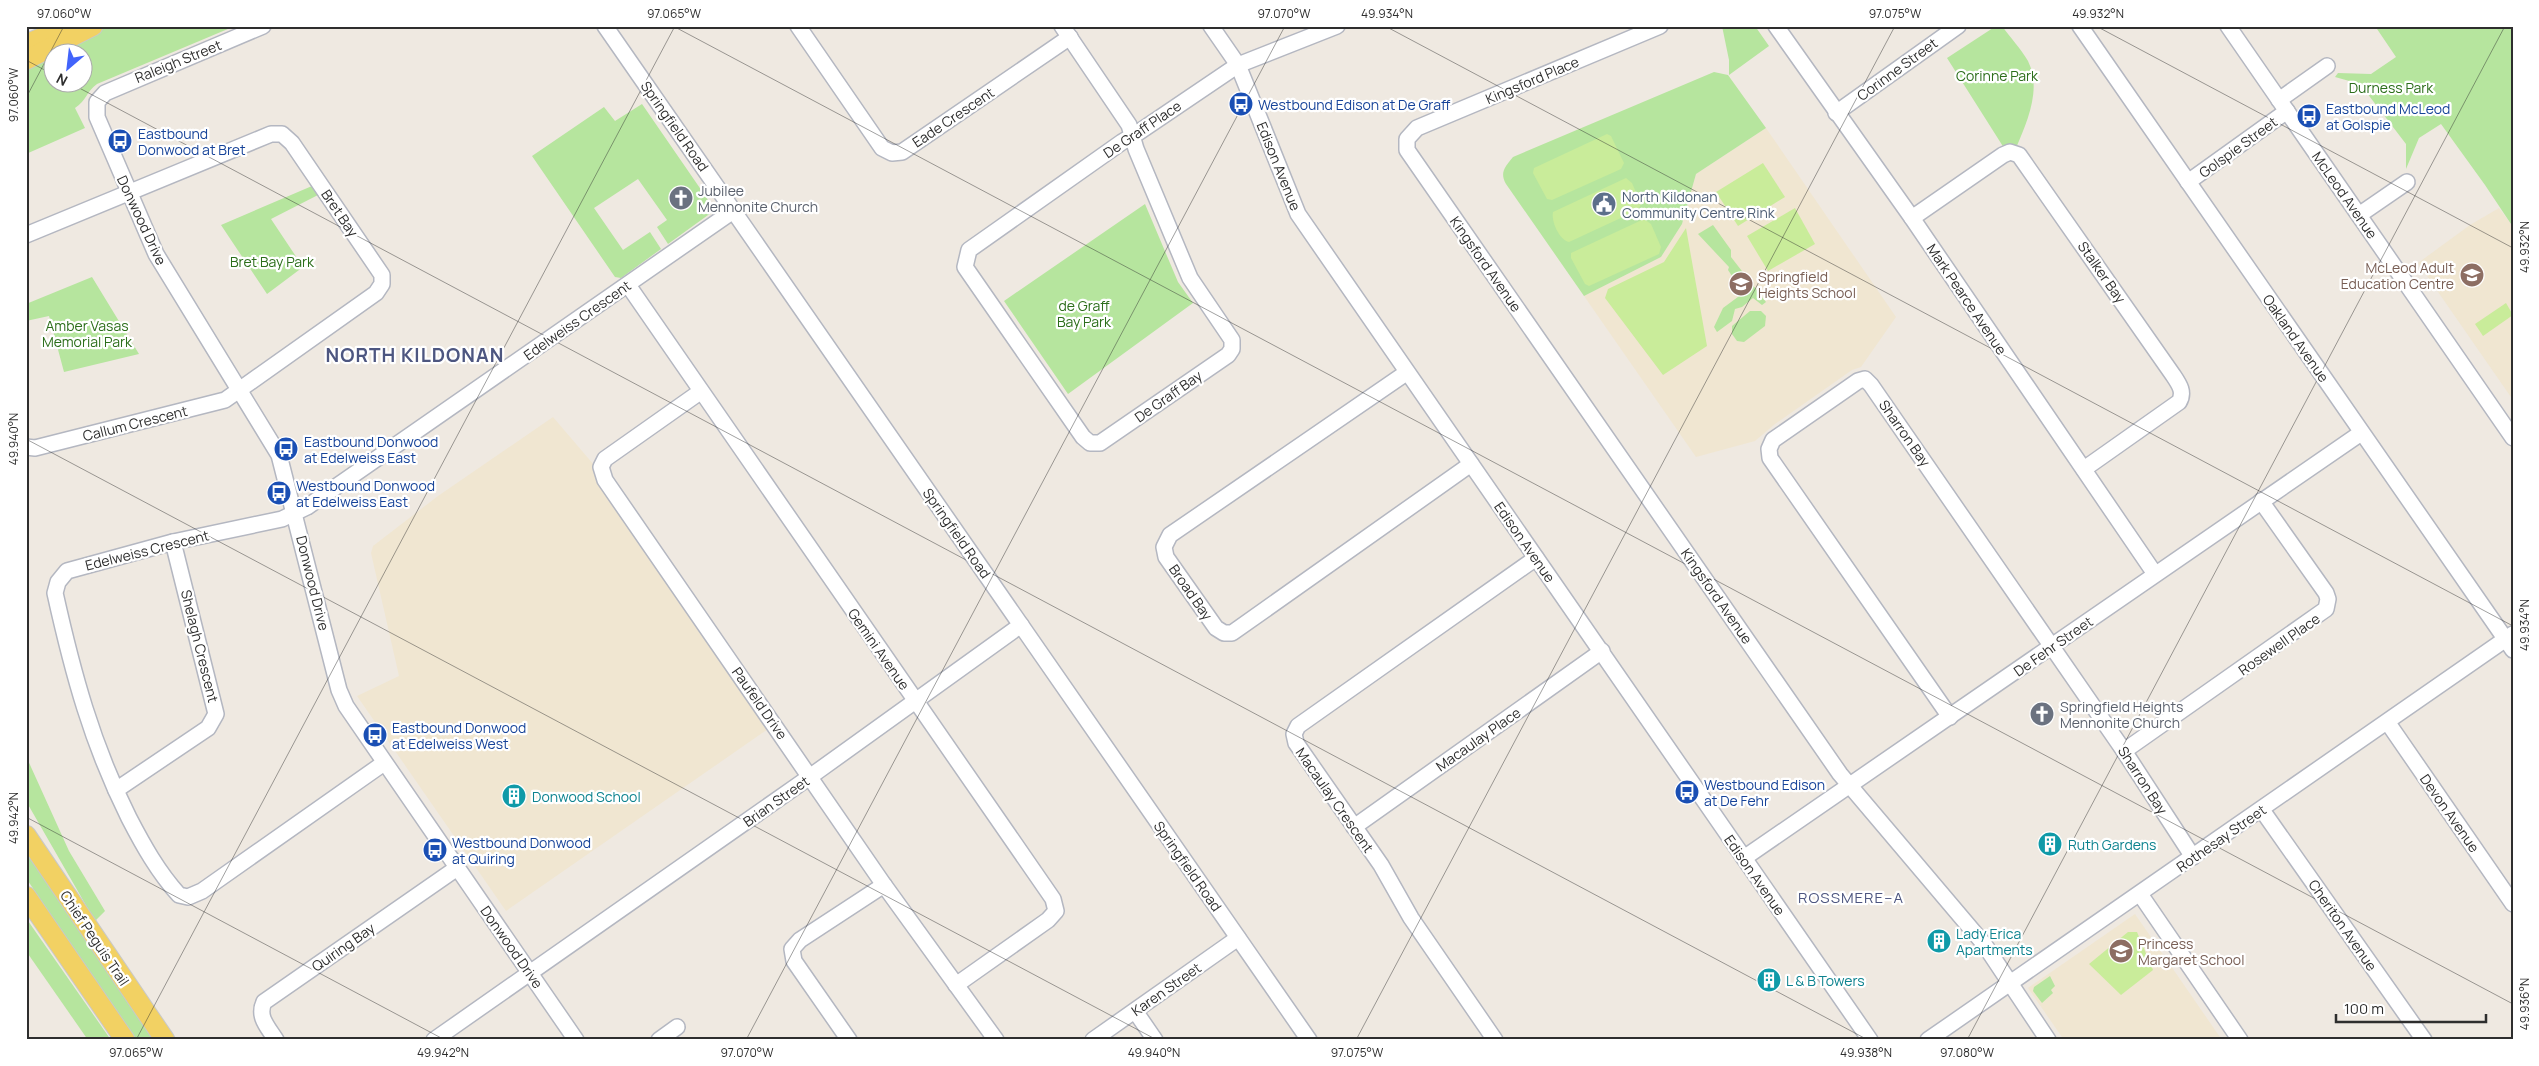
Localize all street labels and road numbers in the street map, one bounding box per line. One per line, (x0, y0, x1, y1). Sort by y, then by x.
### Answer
street label: Corinne Street (1853, 33, 1941, 105)
street label: Raleigh Street (132, 35, 224, 87)
street label: Kingsford Place (1482, 52, 1582, 108)
street label: Springfield Road (637, 77, 713, 175)
street label: Eade Crescent (908, 82, 998, 151)
street label: De Graff Place (1099, 96, 1185, 162)
street label: Golspie Street (2195, 112, 2281, 182)
street label: Edison Avenue (1253, 119, 1305, 213)
street label: McLeod Avenue (2308, 148, 2382, 242)
street label: Donwood Drive (113, 172, 171, 268)
street label: Bret Bay (317, 186, 363, 241)
street label: Kingsford Avenue (1446, 212, 1526, 316)
street label: Stalker Bay (2074, 237, 2131, 307)
street label: Mark Pearce Avenue (1923, 240, 2011, 358)
street label: Edelweiss Crescent (520, 276, 635, 364)
street label: Oakland Avenue (2259, 290, 2333, 386)
street label: De Graff Bay (1131, 365, 1206, 426)
street label: Sharron Bay (1875, 396, 1935, 471)
street label: Callum Crescent (81, 401, 190, 445)
street label: Springfield Road (919, 484, 995, 582)
street label: Edison Avenue (1490, 498, 1560, 586)
street label: Edelweiss Crescent (83, 525, 211, 575)
street label: Donwood Drive (292, 534, 334, 632)
street label: Kingsford Avenue (1677, 544, 1757, 648)
street label: Broad Bay (1165, 560, 1217, 624)
street label: Shelagh Crescent (177, 588, 223, 705)
street label: Gemini Avenue (844, 605, 914, 693)
street label: Rosewell Place (2234, 609, 2324, 679)
street label: De Fehr Street (2010, 611, 2097, 680)
street label: Paufeld Drive (728, 663, 792, 743)
street label: Macaulay Place (1432, 703, 1524, 775)
street label: Sharron Bay (2114, 742, 2172, 818)
street label: Macaulay Crescent (1292, 744, 1379, 857)
street label: Devon Avenue (2416, 770, 2484, 856)
street label: Brian Street (739, 771, 813, 831)
street label: Rothesay Street (2172, 800, 2270, 876)
street label: Springfield Road (1150, 817, 1226, 915)
street label: Edison Avenue (1720, 831, 1790, 919)
street label: Cheriton Avenue (2304, 876, 2382, 974)
street label: Chief Peguis Trail (56, 887, 134, 989)
street label: Donwood Drive (476, 902, 548, 992)
street label: Quiring Bay (308, 918, 379, 976)
street label: Karen Street (1127, 958, 1205, 1020)

